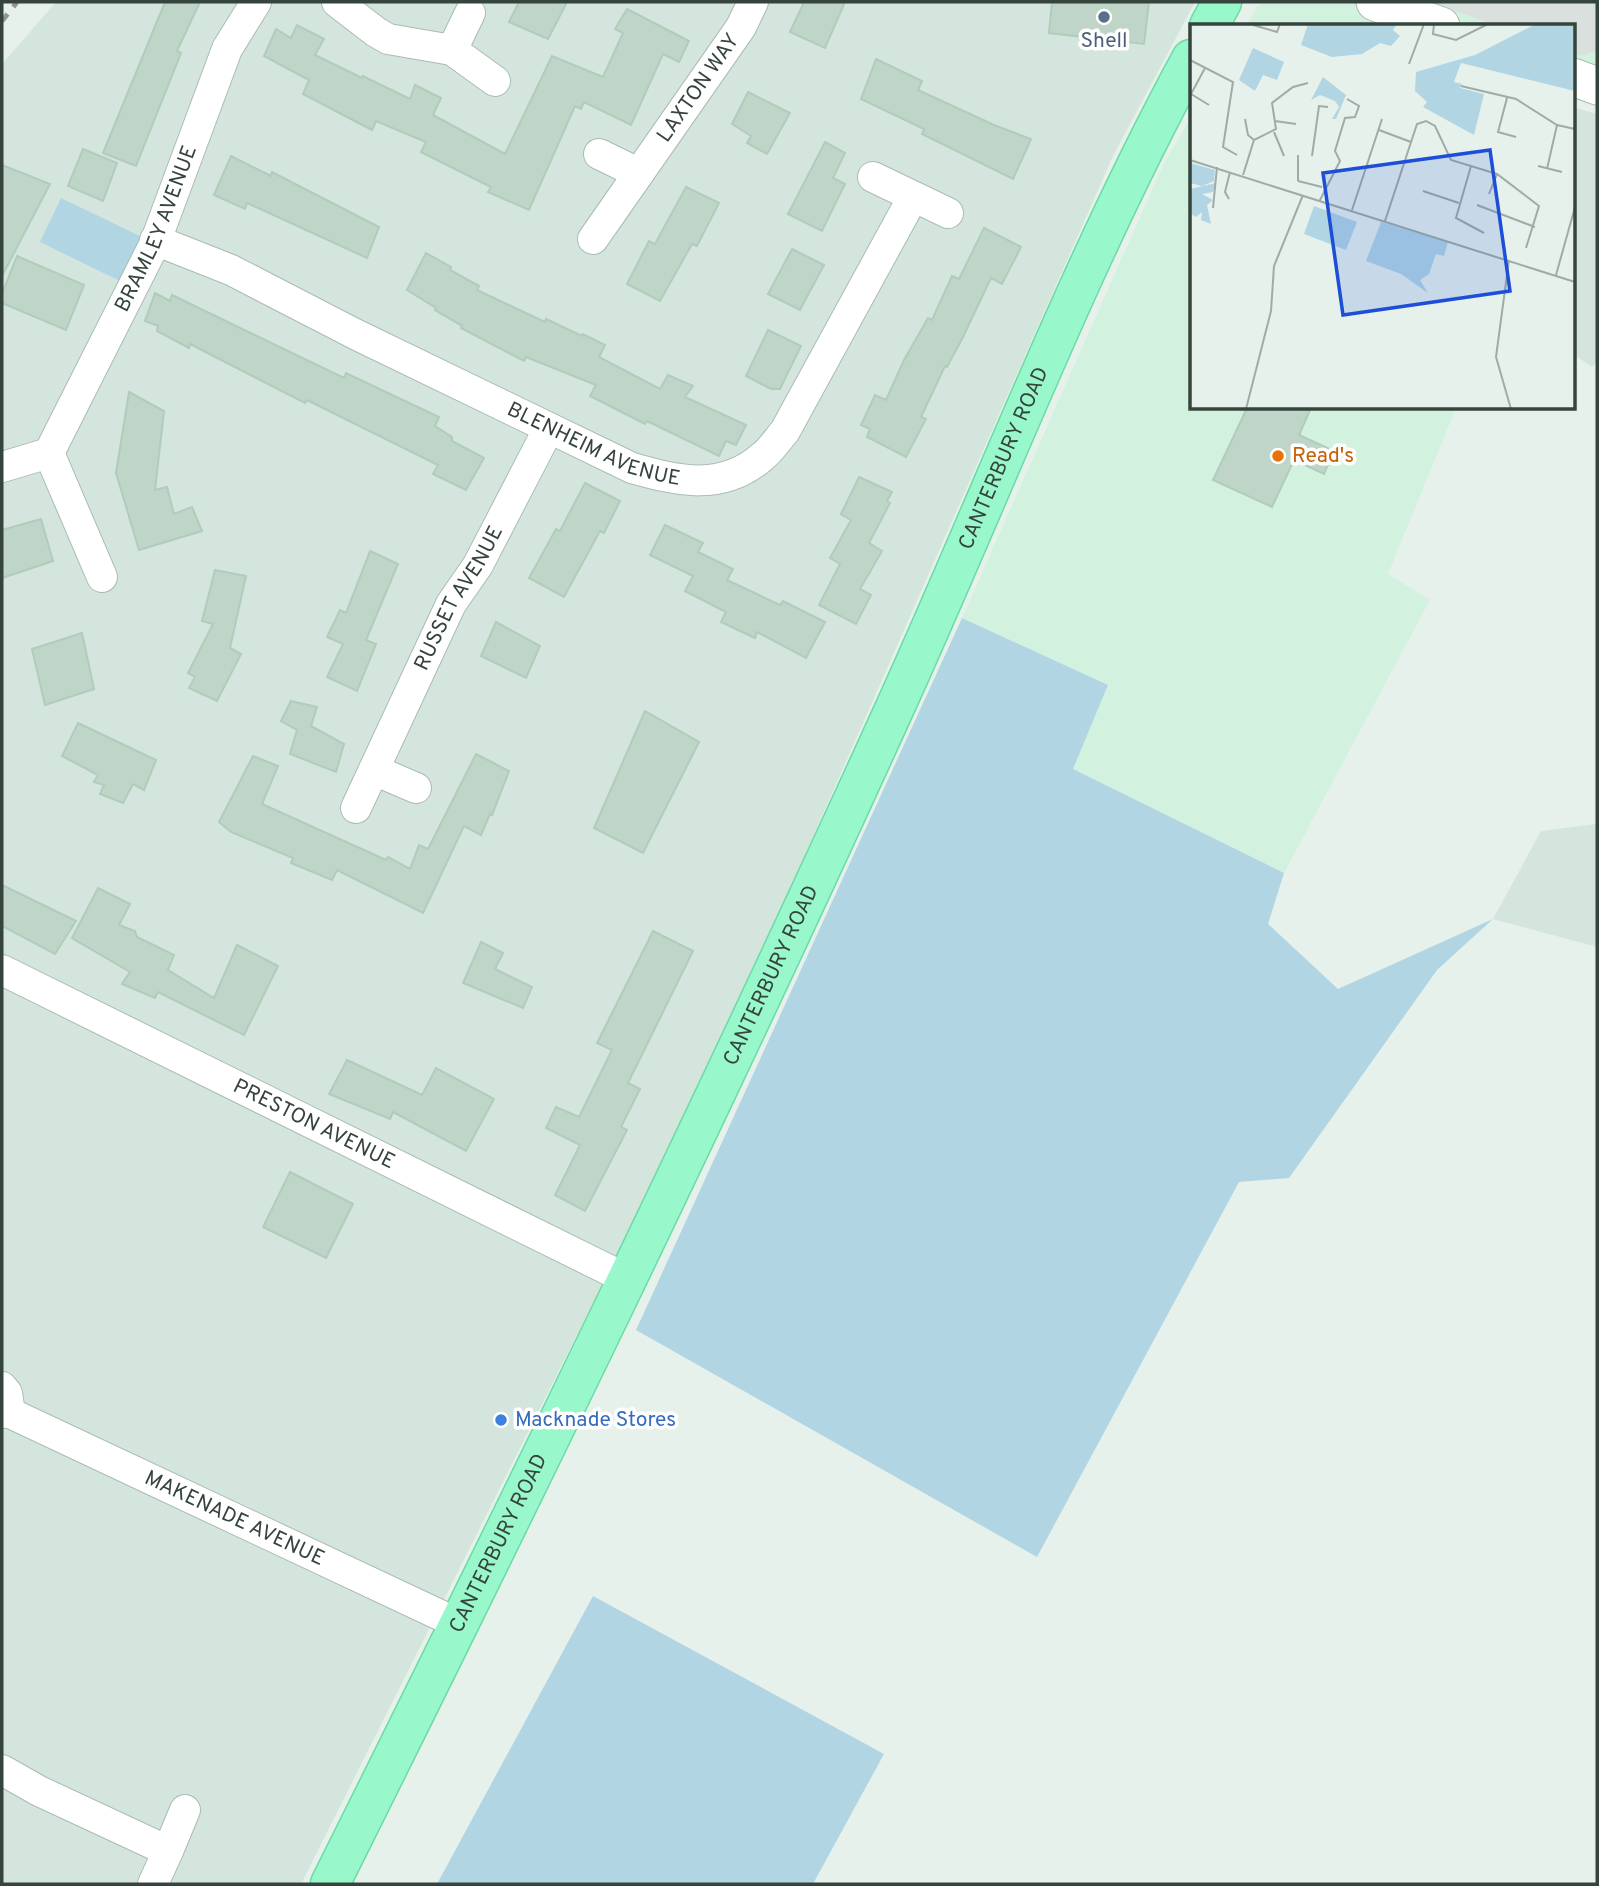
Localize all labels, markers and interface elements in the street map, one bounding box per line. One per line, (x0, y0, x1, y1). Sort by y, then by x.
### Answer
marker: Shell (1096, 9, 1112, 25)
inset map (1190, 24, 1574, 410)
street label: LAXTON WAY (651, 28, 746, 148)
place label: Shell (1080, 28, 1128, 55)
street label: BRAMLEY AVENUE (109, 142, 204, 317)
street label: CANTERBURY ROAD (953, 363, 1055, 554)
street label: BLENHEIM AVENUE (503, 396, 682, 492)
place label: Read's (1292, 443, 1354, 470)
marker: Read's (1270, 448, 1286, 464)
street label: RUSSET AVENUE (408, 521, 509, 675)
street label: CANTERBURY ROAD (717, 881, 825, 1070)
street label: PRESTON AVENUE (228, 1073, 399, 1176)
place label: Macknade Stores (515, 1407, 676, 1434)
marker: Macknade Stores (493, 1412, 509, 1428)
street label: CANTERBURY ROAD (443, 1449, 554, 1637)
street label: MAKENADE AVENUE (140, 1465, 329, 1572)

